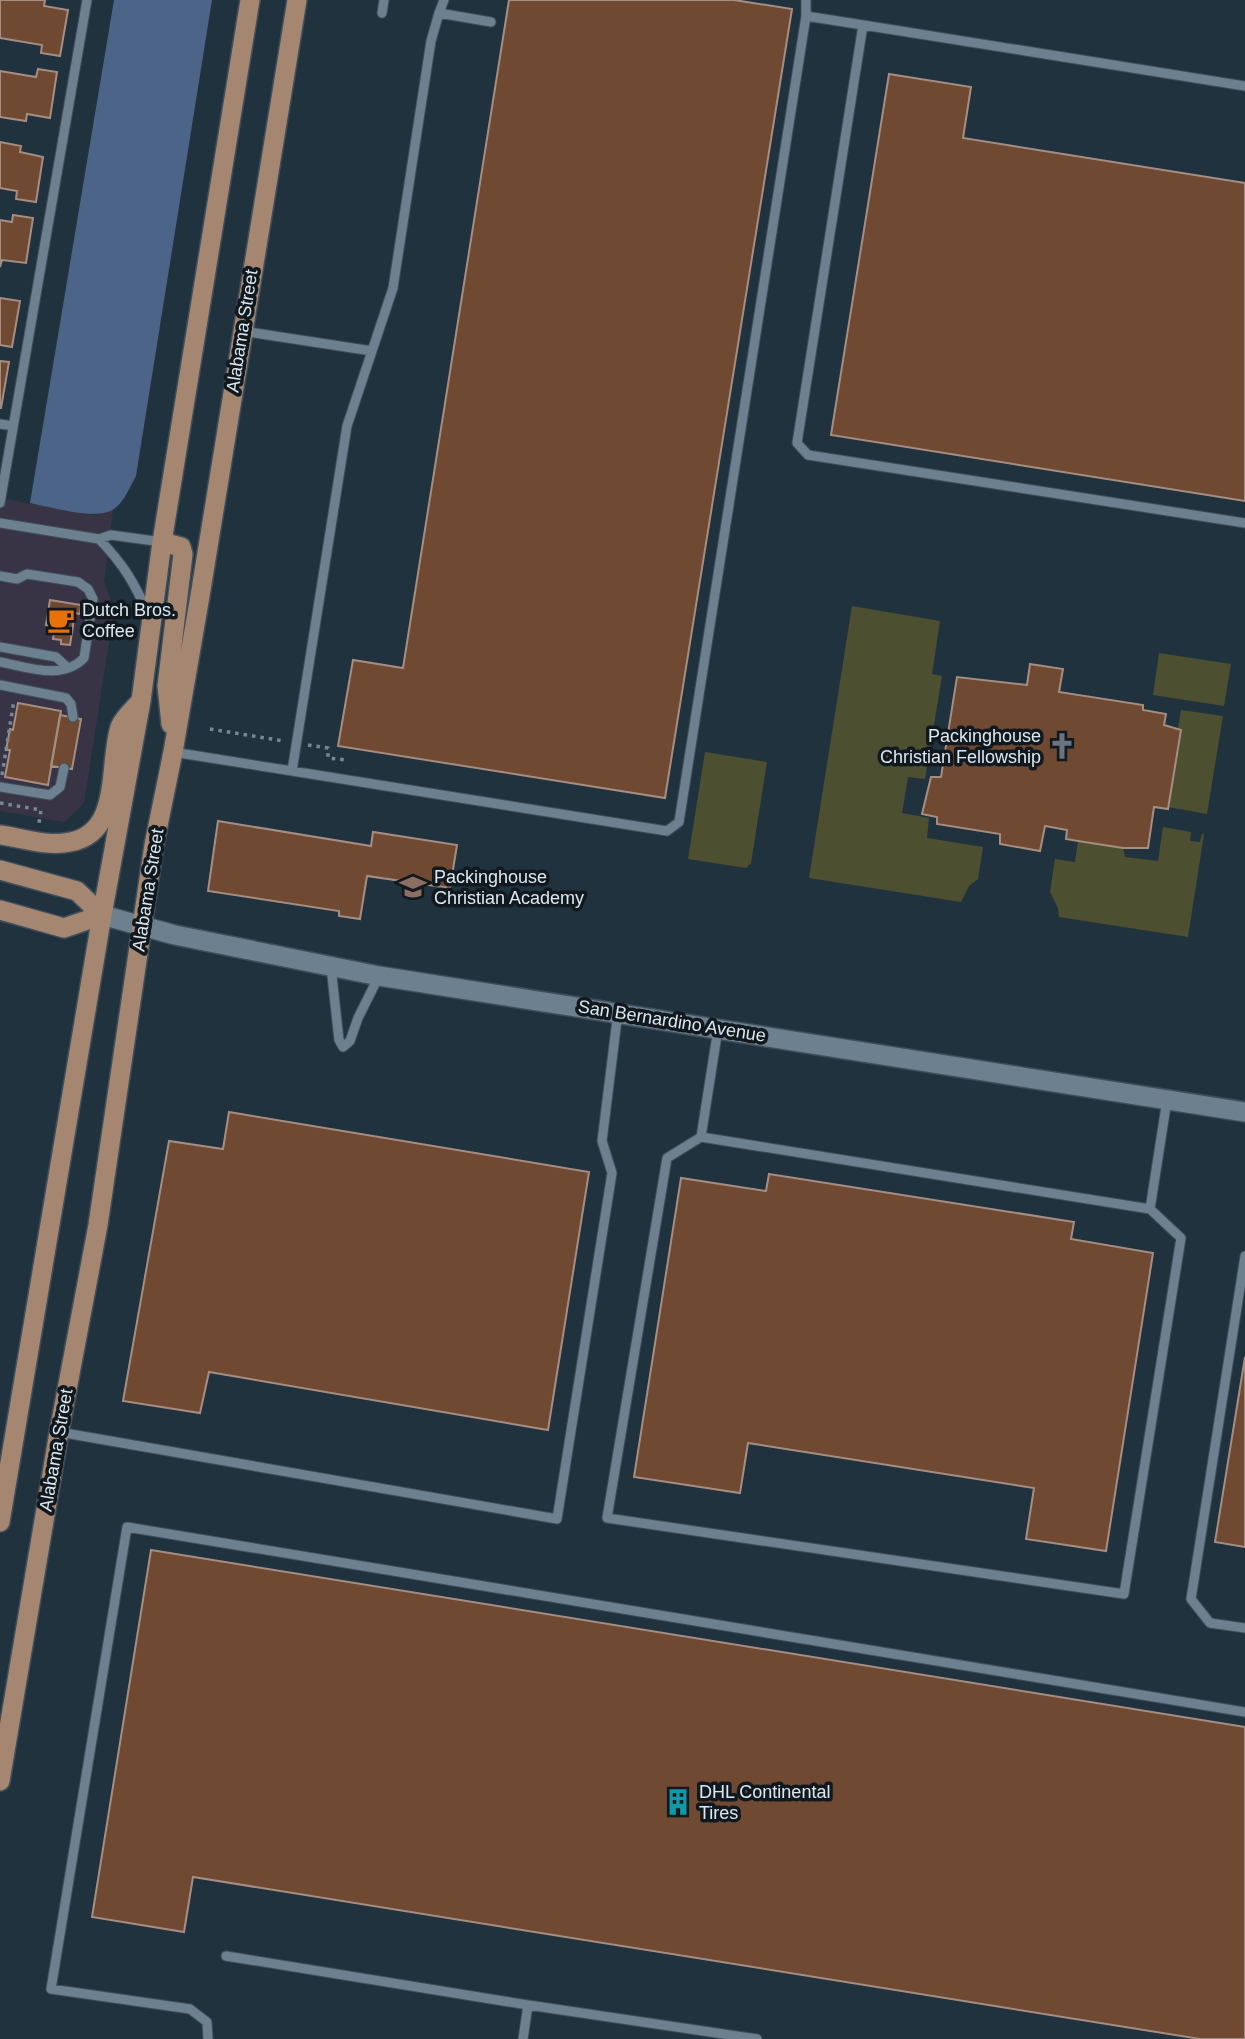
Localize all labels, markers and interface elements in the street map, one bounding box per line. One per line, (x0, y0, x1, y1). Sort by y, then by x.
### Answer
street label: Alabama Street (222, 268, 262, 394)
place label: Dutch Bros. Coffee (82, 600, 176, 641)
cafe icon: Dutch Bros. Coffee (46, 605, 76, 635)
place label: Packinghouse Christian Fellowship (880, 726, 1041, 767)
church icon: Packinghouse Christian Fellowship (1047, 731, 1077, 761)
street label: Alabama Street (128, 827, 168, 953)
place label: Packinghouse Christian Academy (434, 867, 584, 908)
school or university icon: Packinghouse Christian Academy (398, 872, 428, 902)
street label: San Bernardino Avenue (577, 996, 767, 1046)
street label: Alabama Street (35, 1387, 77, 1513)
place label: DHL Continental Tires (699, 1782, 830, 1823)
building icon: DHL Continental Tires (663, 1787, 693, 1817)

